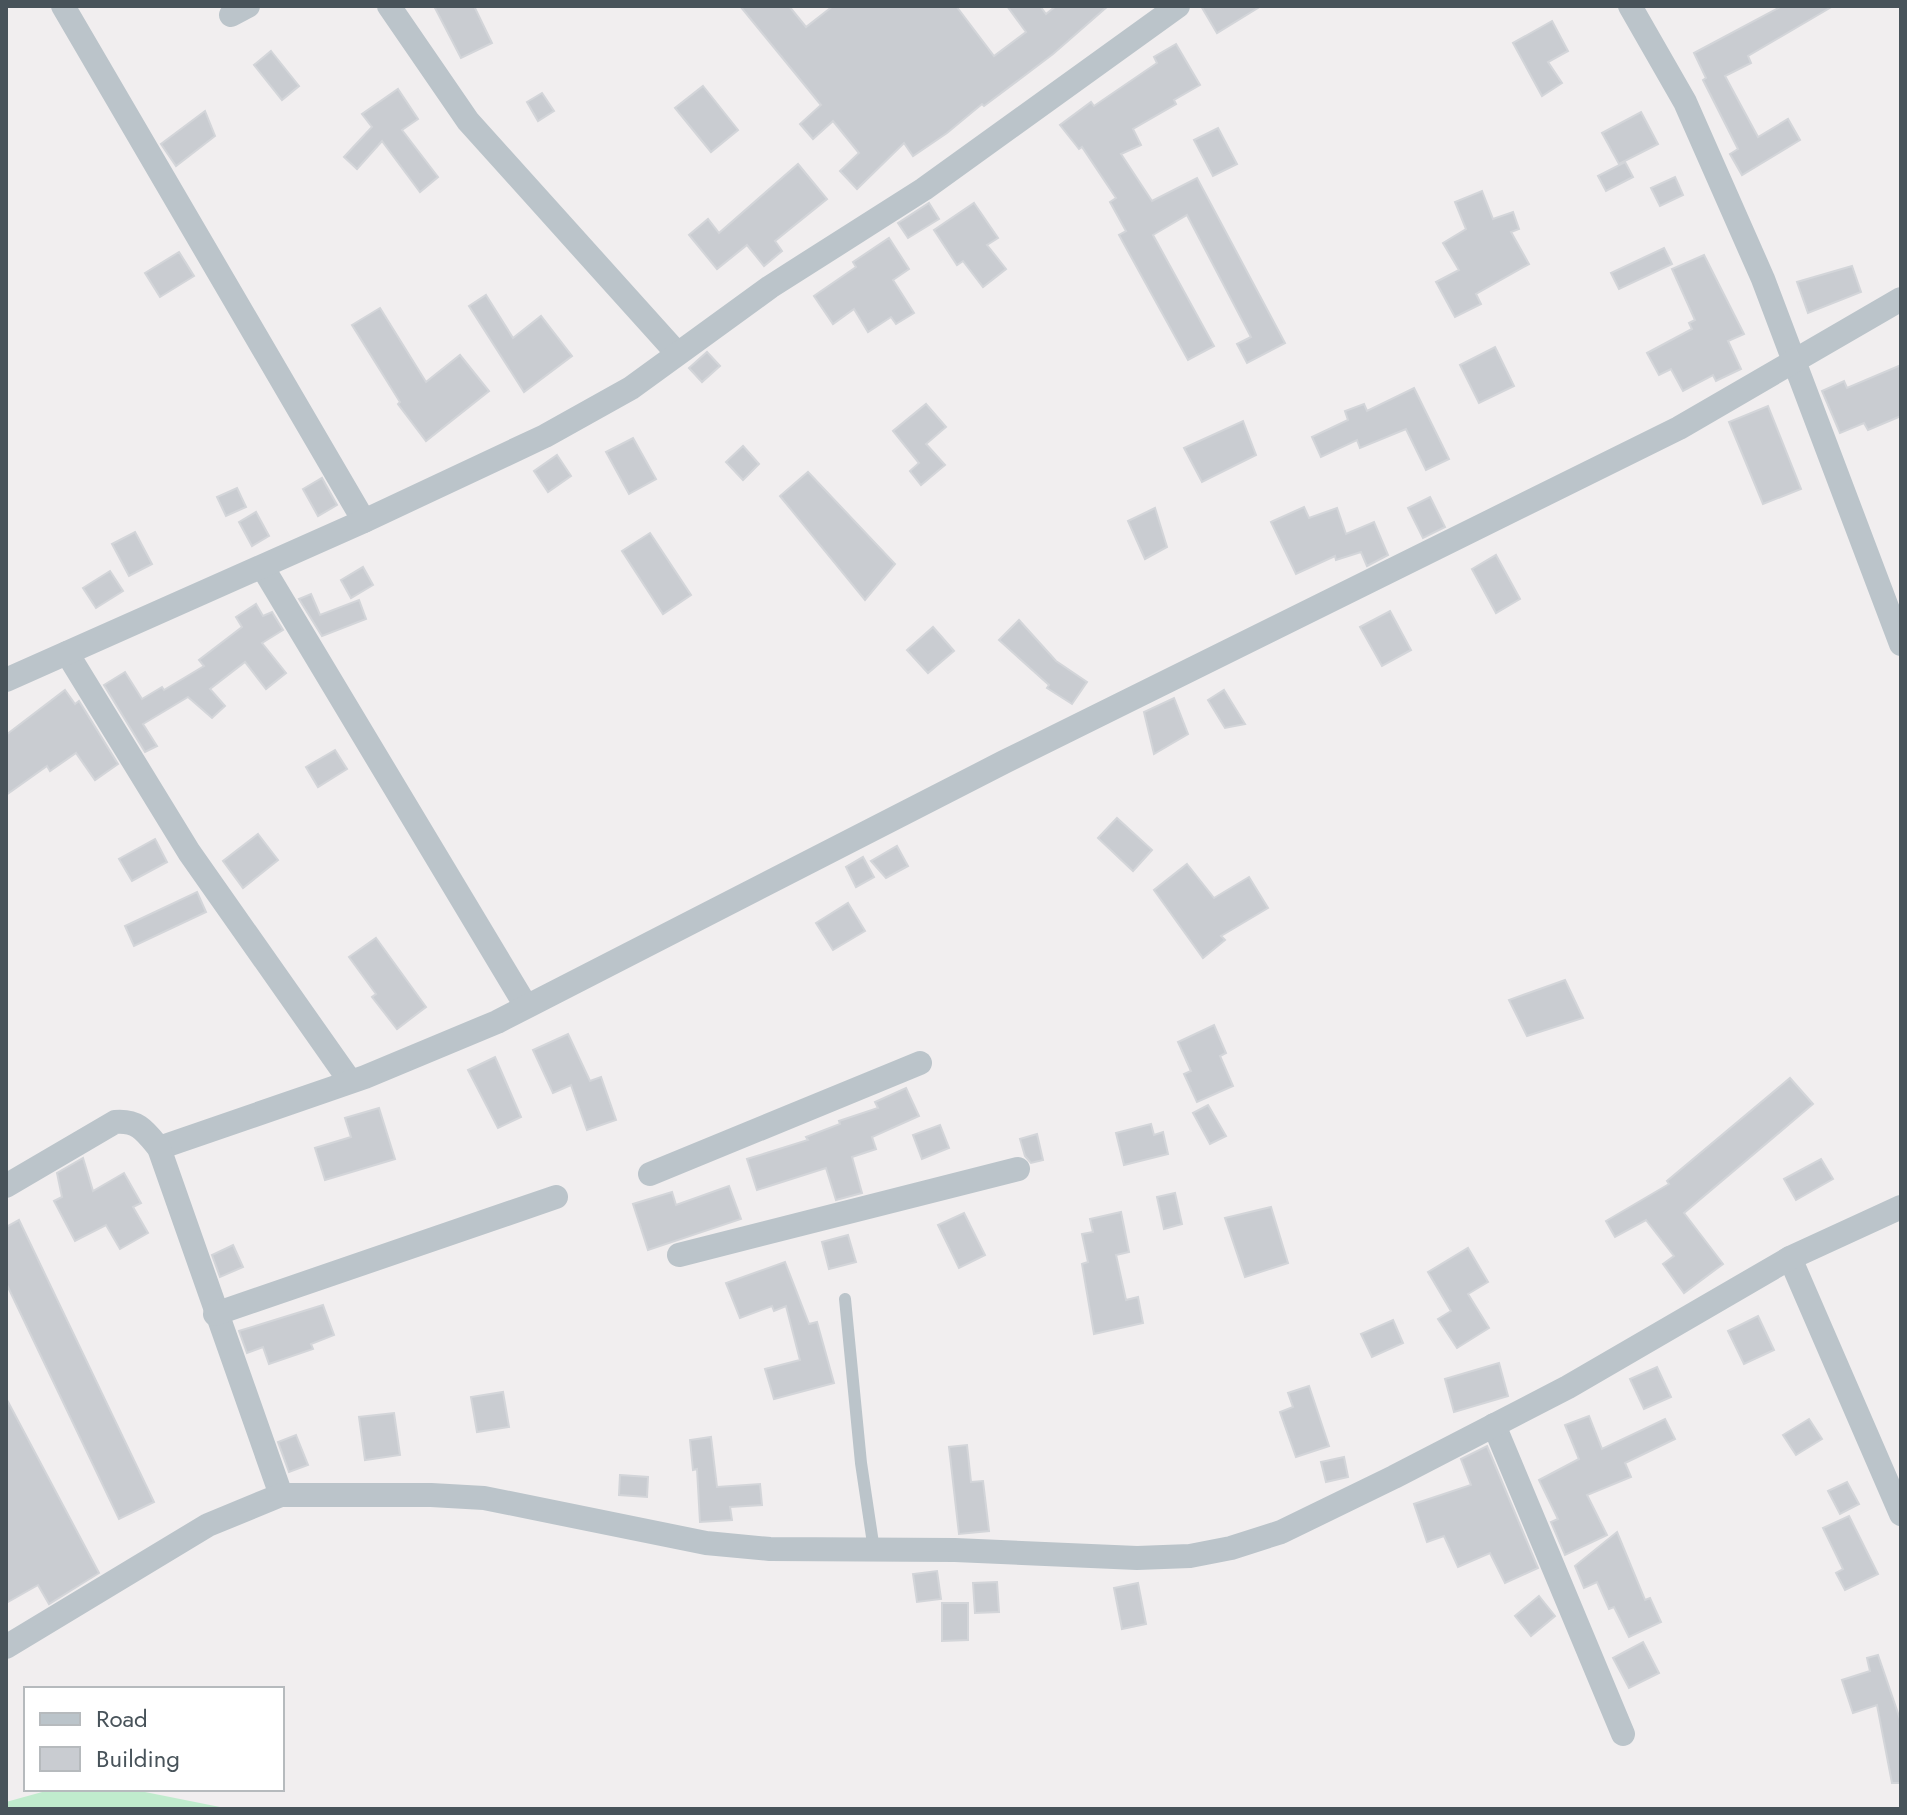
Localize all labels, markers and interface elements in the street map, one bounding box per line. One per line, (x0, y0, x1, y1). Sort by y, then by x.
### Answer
legend (24, 1687, 284, 1791)
text: Road (96, 1701, 148, 1736)
text: Building (96, 1741, 180, 1776)

